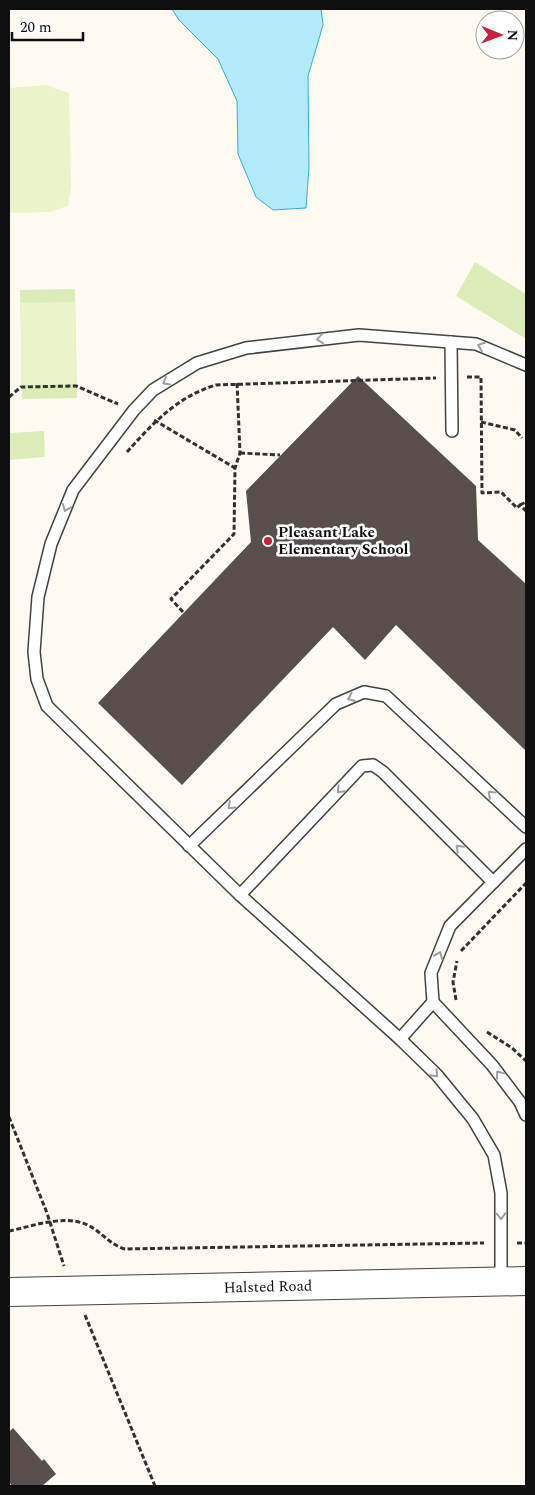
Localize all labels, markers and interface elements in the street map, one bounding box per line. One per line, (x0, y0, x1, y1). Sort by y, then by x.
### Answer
scale bar (12, 10, 84, 42)
north arrow (475, 10, 525, 60)
text: 20 m (20, 16, 52, 39)
text: N (502, 29, 523, 41)
one-way arrow (316, 333, 324, 344)
one-way arrow (477, 342, 486, 352)
one-way arrow (162, 376, 171, 386)
one-way arrow (61, 503, 72, 512)
place label: Pleasant Lake Elementary School (278, 521, 409, 561)
marker: Pleasant Lake Elementary School (262, 535, 274, 547)
one-way arrow (347, 691, 356, 702)
one-way arrow (337, 784, 346, 793)
one-way arrow (487, 791, 496, 800)
one-way arrow (227, 800, 236, 809)
one-way arrow (456, 845, 465, 854)
one-way arrow (432, 951, 443, 960)
one-way arrow (429, 1068, 438, 1077)
one-way arrow (497, 1071, 505, 1080)
one-way arrow (496, 1212, 507, 1220)
street label: Halsted Road (223, 1274, 313, 1299)

